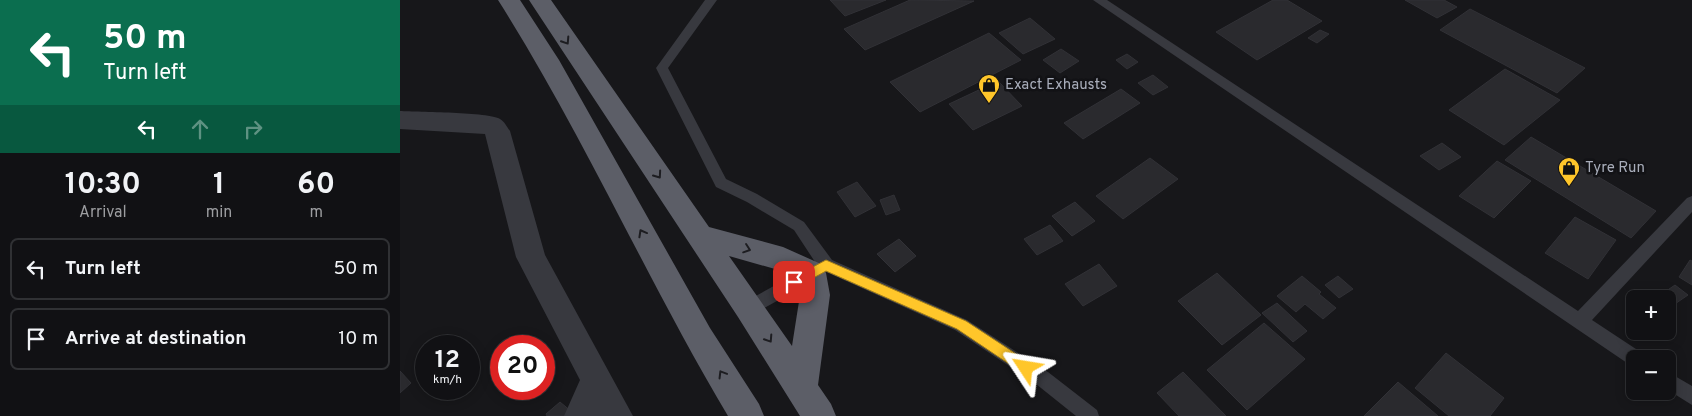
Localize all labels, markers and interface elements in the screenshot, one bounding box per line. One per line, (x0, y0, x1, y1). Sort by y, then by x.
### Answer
text: 50 m (103, 17, 187, 61)
icon: left (20, 20, 85, 85)
one-way arrow (560, 36, 570, 45)
text: Turn left (103, 60, 186, 87)
shop icon: Exact Exhausts (977, 73, 1001, 104)
place label: Exact Exhausts (1005, 76, 1107, 95)
icon: left (133, 115, 161, 143)
icon: ahead (186, 115, 214, 143)
icon: right (239, 115, 267, 143)
shop icon: Tyre Run (1557, 156, 1581, 187)
place label: Tyre Run (1585, 159, 1645, 178)
text: 10:30 (65, 167, 141, 204)
text: 1 (213, 167, 225, 204)
text: 60 (297, 167, 335, 204)
one-way arrow (652, 169, 661, 179)
text: Arrival (79, 203, 127, 223)
text: min (206, 203, 232, 223)
text: m (309, 203, 323, 223)
one-way arrow (638, 229, 648, 238)
one-way arrow (742, 243, 751, 253)
icon: left (22, 255, 50, 283)
text: Turn left (65, 257, 141, 281)
text: 50 m (333, 257, 378, 281)
pin (773, 261, 815, 303)
icon: arrive (780, 268, 808, 296)
map controls (1626, 290, 1676, 400)
button: + (1626, 290, 1676, 340)
icon: arrive (22, 325, 50, 353)
text: Arrive at destination (65, 327, 246, 351)
text: 10 m (338, 327, 378, 351)
one-way arrow (762, 333, 772, 342)
speed limit sign: 20 (490, 335, 555, 400)
position arrow (999, 341, 1051, 393)
text: 12 (435, 345, 460, 377)
button: − (1626, 350, 1676, 400)
one-way arrow (718, 371, 728, 380)
text: km/h (433, 372, 462, 388)

